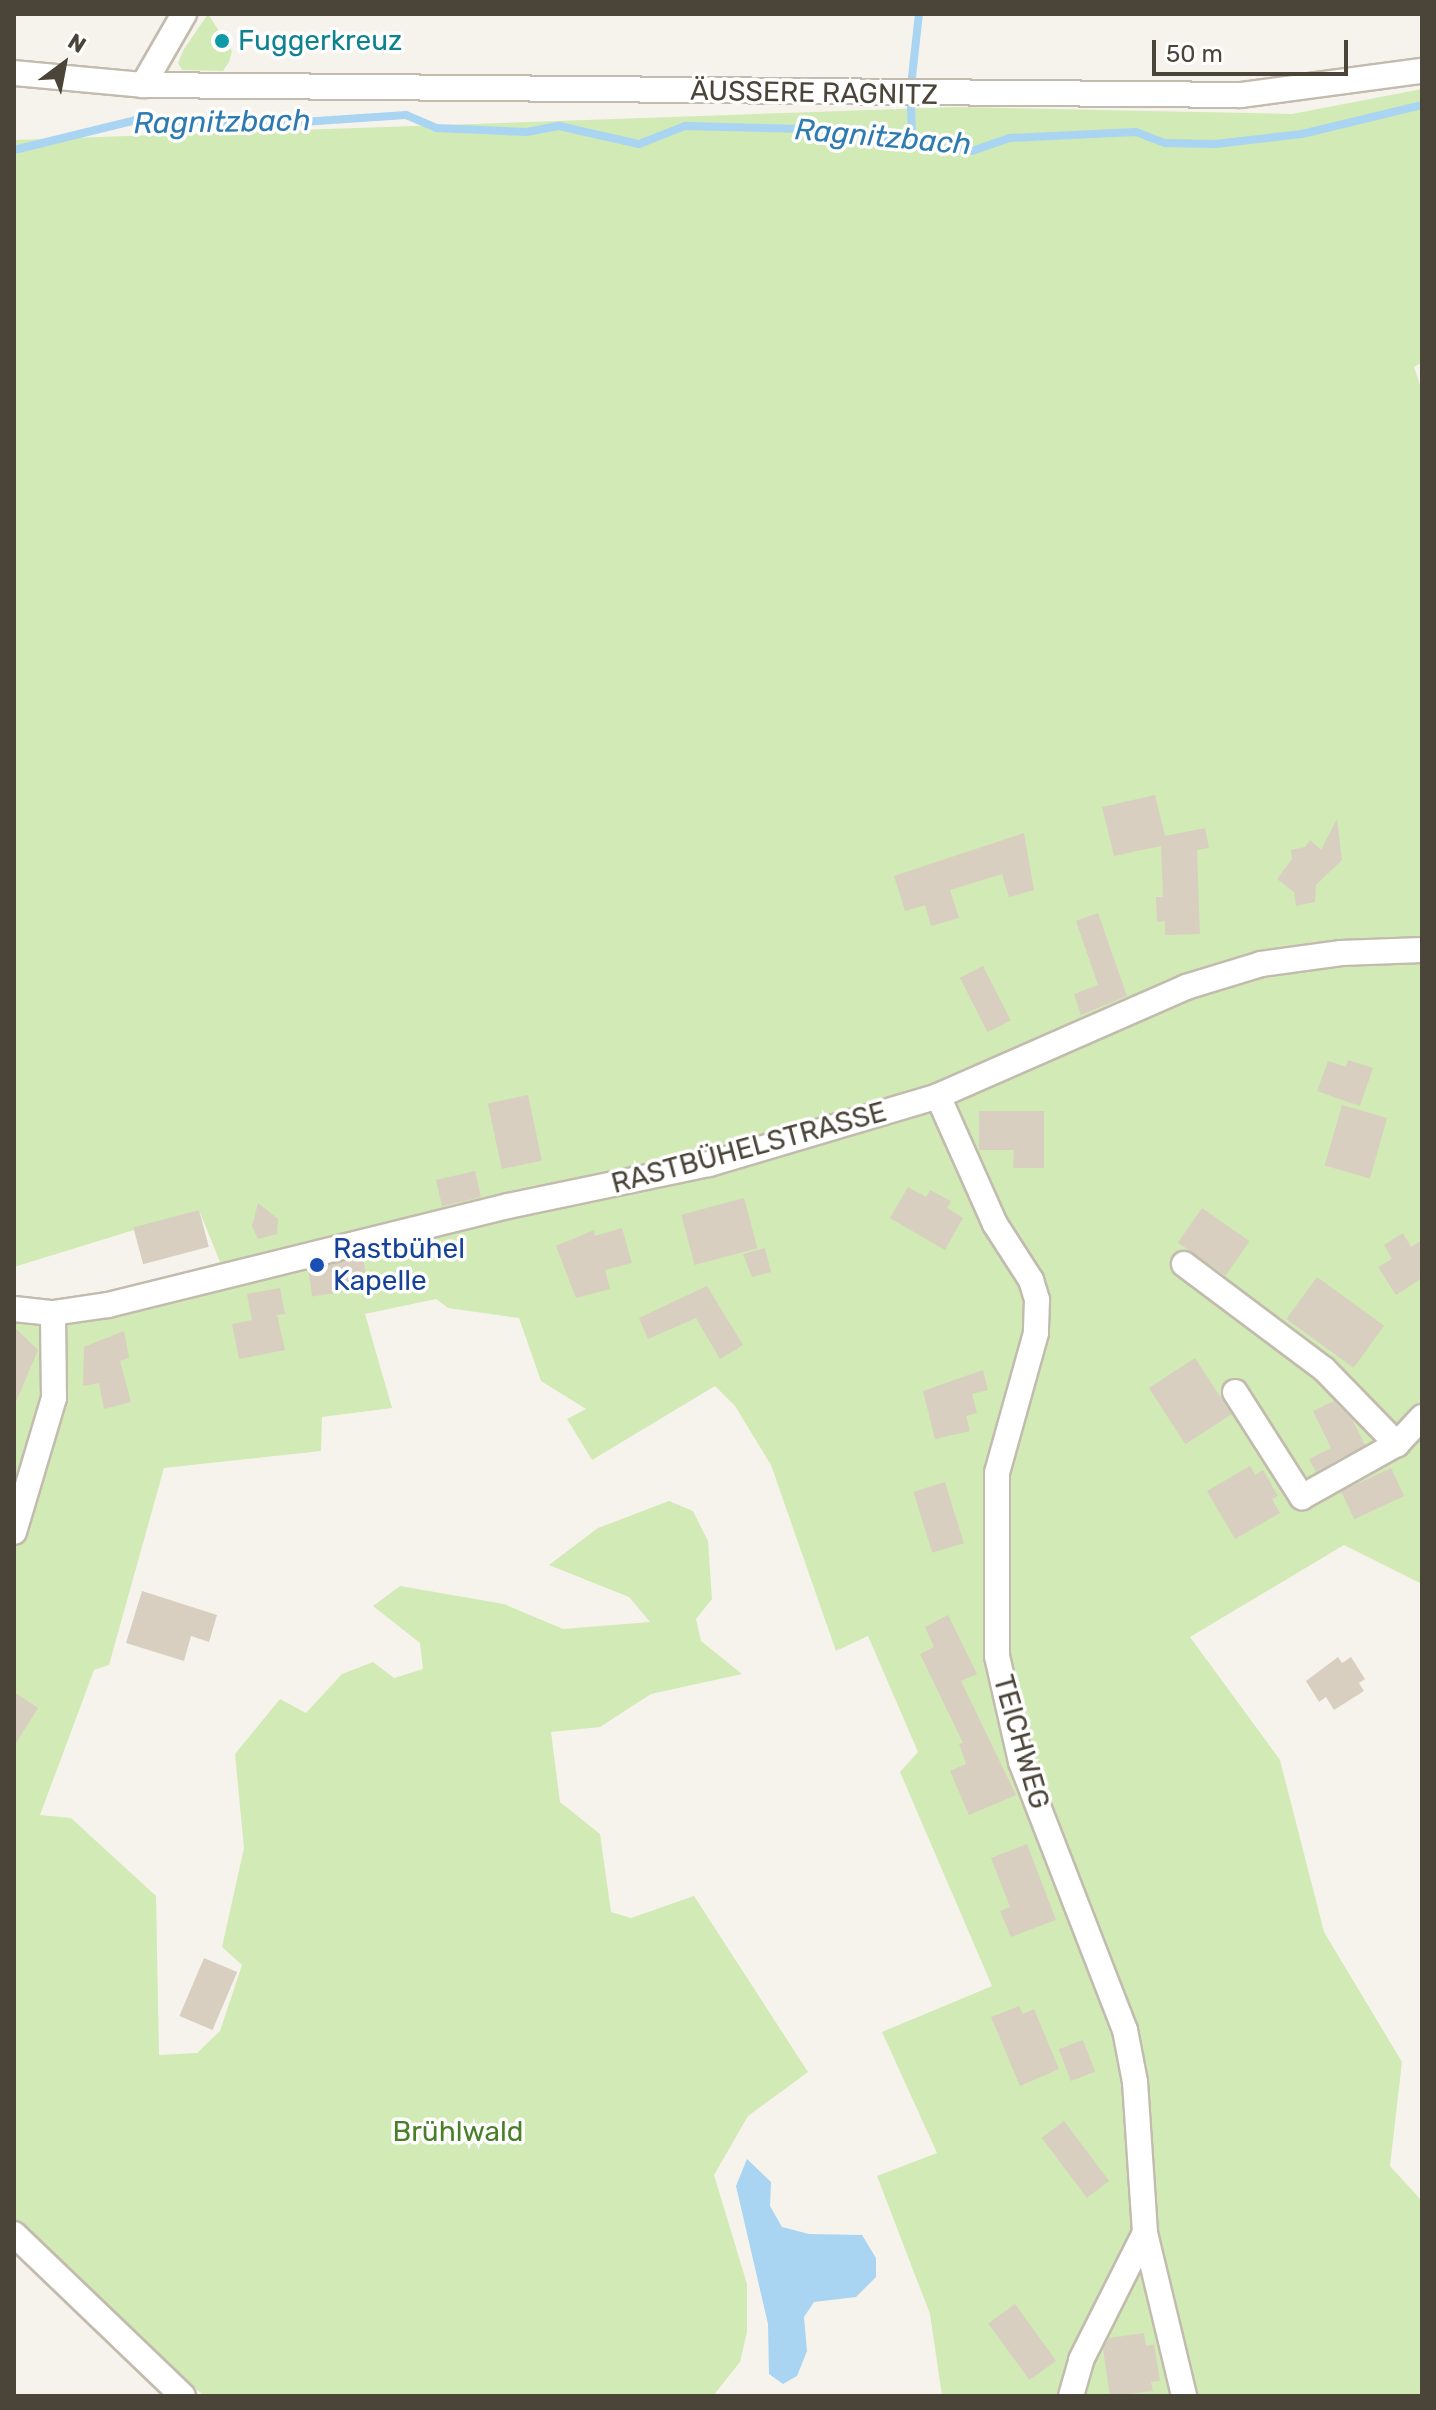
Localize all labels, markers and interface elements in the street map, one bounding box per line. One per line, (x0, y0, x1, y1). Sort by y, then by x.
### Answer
north arrow (24, 24, 104, 104)
place label: Fuggerkreuz (238, 24, 402, 58)
scale bar (1156, 24, 1352, 74)
text: N (63, 28, 91, 59)
marker: Fuggerkreuz (213, 32, 231, 50)
text: 50 m (1166, 40, 1223, 68)
street label: ÄUSSERE RAGNITZ (690, 74, 938, 112)
water label: Ragnitzbach (133, 102, 311, 142)
water label: Ragnitzbach (793, 111, 973, 163)
street label: RASTBÜHELSTRASSE (608, 1095, 890, 1201)
place label: Rastbühel Kapelle (333, 1232, 465, 1298)
marker: Rastbühel Kapelle (308, 1256, 326, 1274)
street label: TEICHWEG (986, 1671, 1056, 1813)
park label: Brühlwald (392, 2115, 524, 2149)

